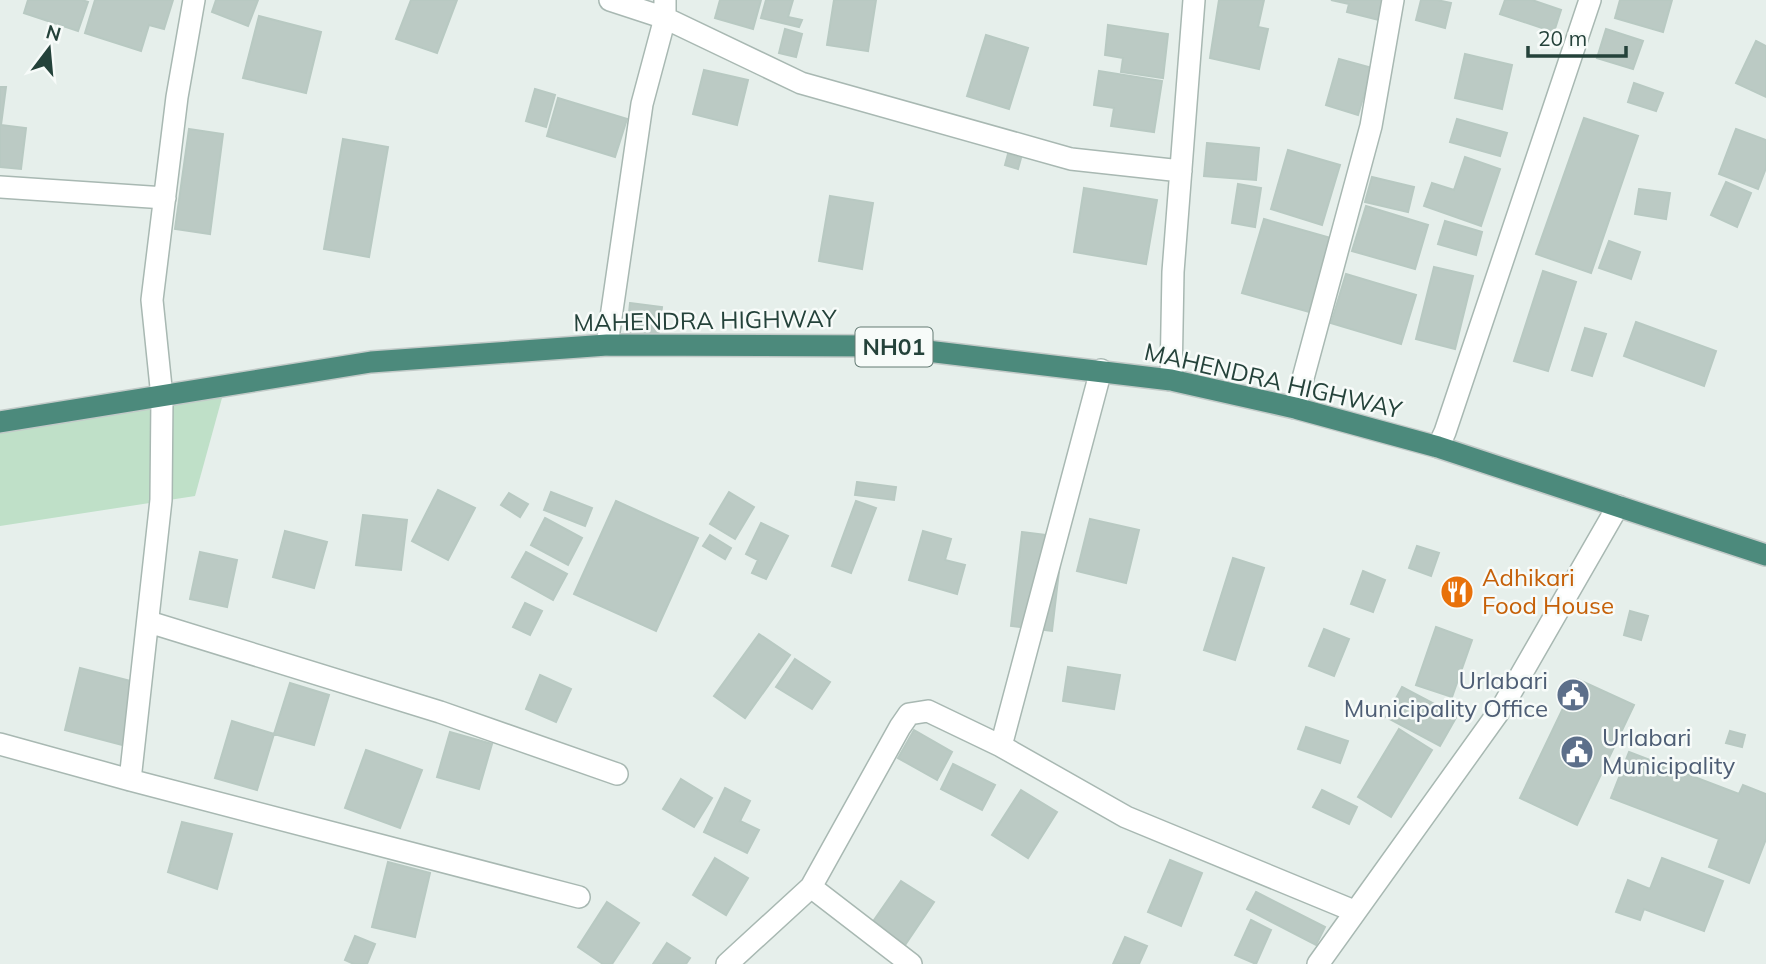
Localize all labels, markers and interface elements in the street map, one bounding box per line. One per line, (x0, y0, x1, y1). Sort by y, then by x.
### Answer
north arrow (14, 14, 84, 84)
scale bar (1528, 14, 1626, 58)
text: N (43, 19, 64, 46)
text: 20 m (1538, 25, 1587, 51)
street label: MAHENDRA HIGHWAY (573, 303, 837, 337)
road number: NH01 (856, 328, 932, 366)
street label: MAHENDRA HIGHWAY (1142, 336, 1405, 424)
place label: Adhikari Food House (1482, 562, 1614, 620)
restaurant icon: Adhikari Food House (1438, 573, 1476, 611)
place label: Urlabari Municipality Office (1344, 665, 1548, 723)
public building icon: Urlabari Municipality Office (1554, 676, 1592, 714)
place label: Urlabari Municipality (1602, 722, 1736, 780)
public building icon: Urlabari Municipality (1558, 733, 1596, 771)

